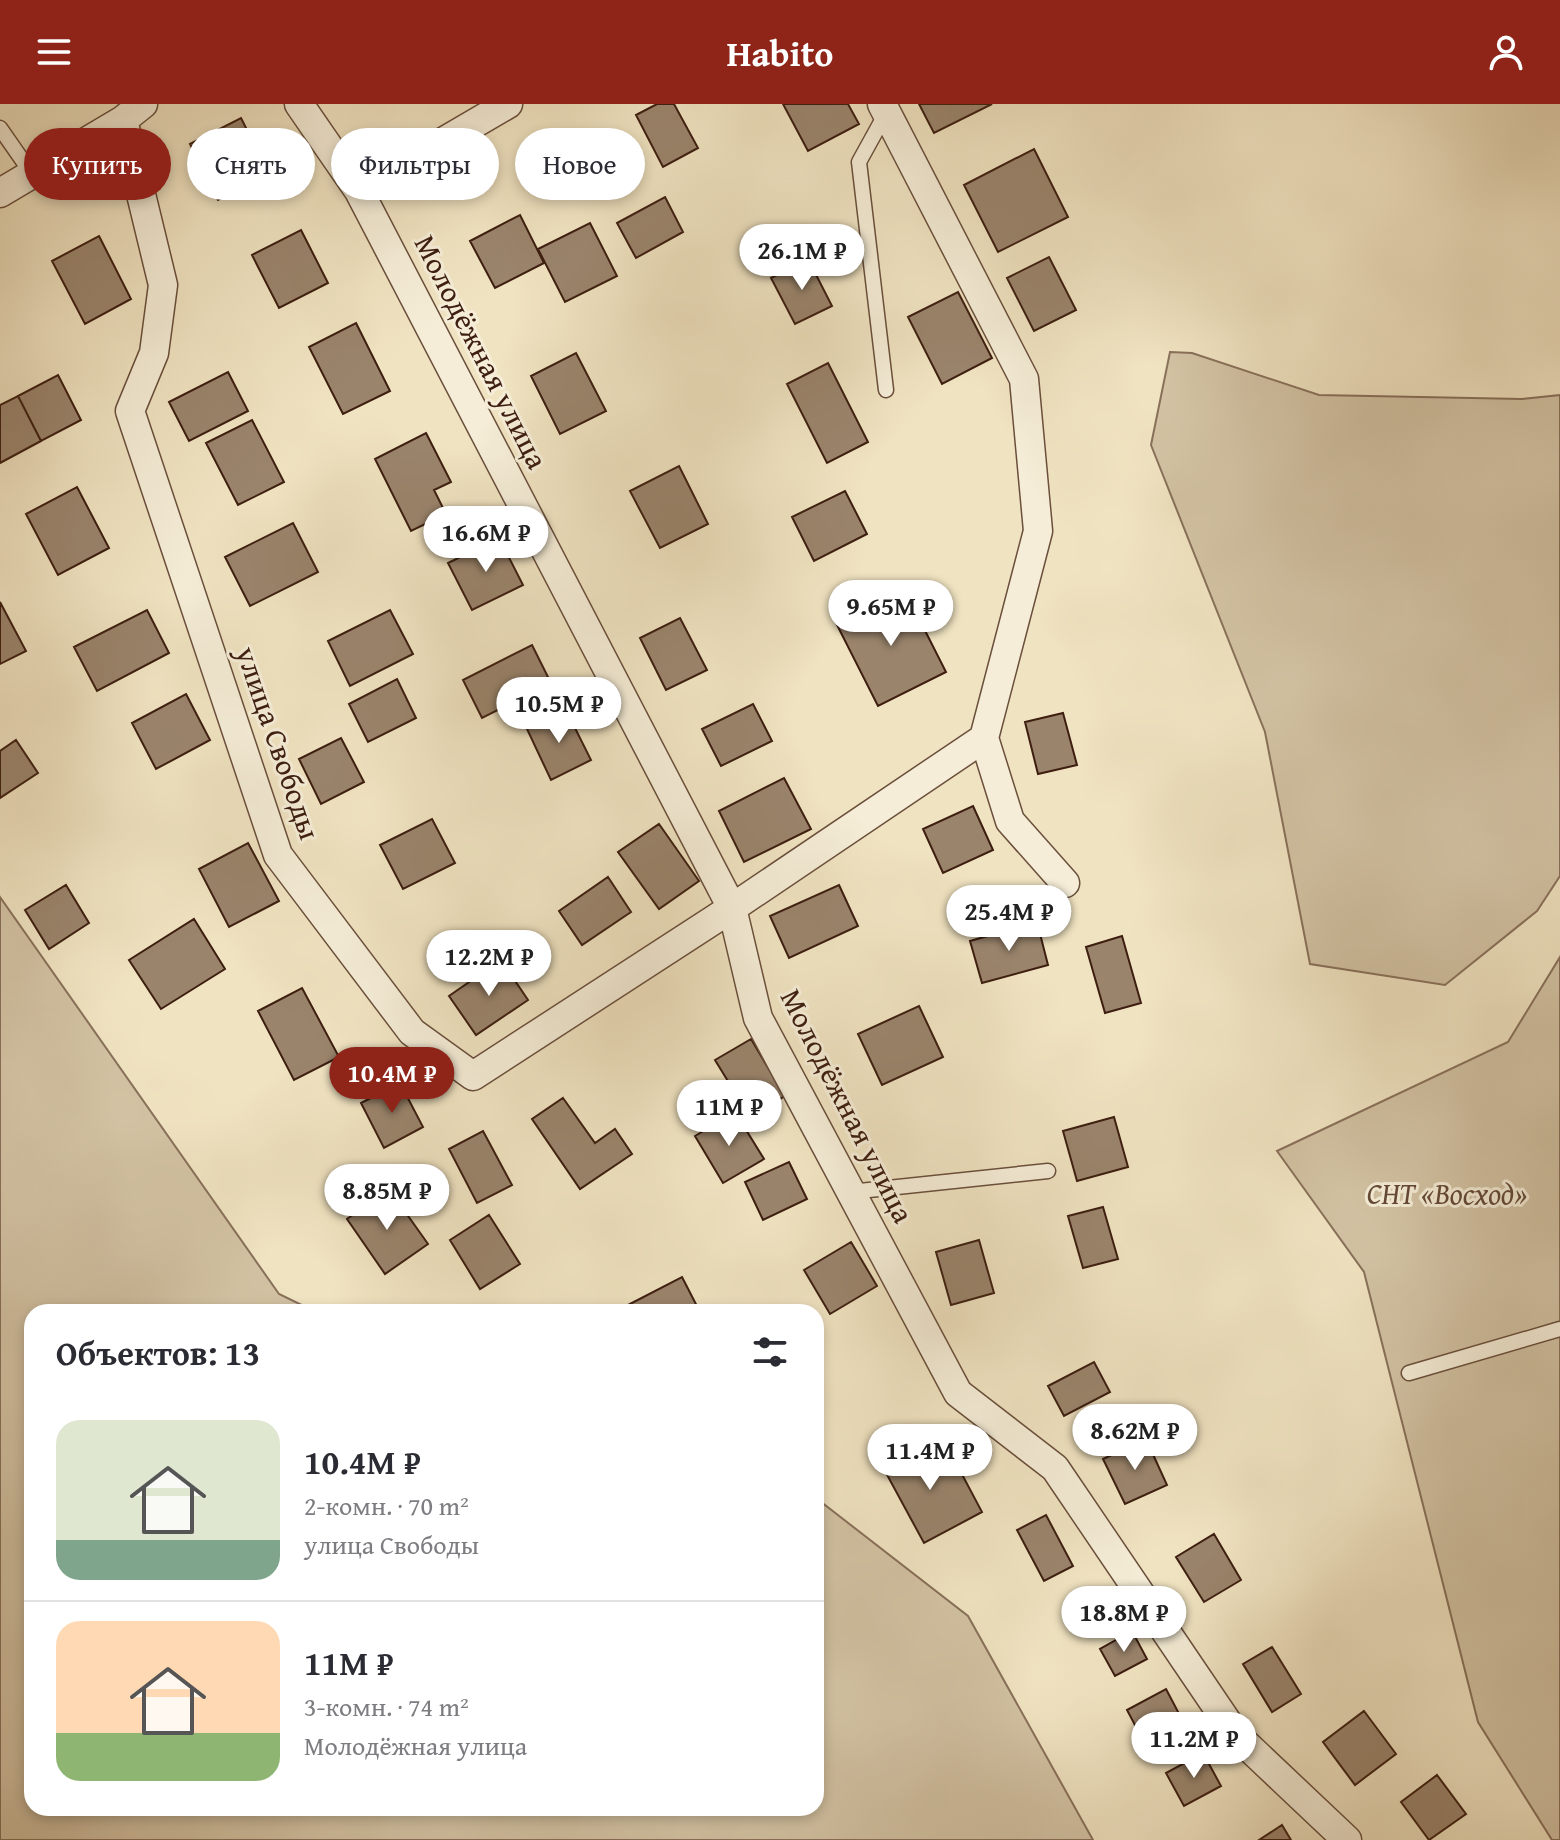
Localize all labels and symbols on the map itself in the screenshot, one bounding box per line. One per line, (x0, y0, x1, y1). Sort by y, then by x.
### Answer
pin: 26.1M ₽ (728, 224, 876, 292)
street label: Молодёжная улица (404, 227, 560, 477)
pin: 16.6M ₽ (412, 506, 560, 574)
pin: 9.65M ₽ (817, 580, 965, 648)
street label: улица Свободы (225, 639, 333, 845)
pin: 10.5M ₽ (485, 677, 633, 745)
pin: 25.4M ₽ (935, 885, 1083, 953)
pin: 12.2M ₽ (415, 930, 563, 998)
street label: Молодёжная улица (770, 981, 926, 1231)
pin: 10.4M ₽ (318, 1047, 466, 1115)
pin: 11M ₽ (673, 1080, 785, 1148)
pin: 8.85M ₽ (313, 1164, 461, 1232)
park label: СНТ «Восход» (1367, 1171, 1527, 1215)
pin: 8.62M ₽ (1061, 1404, 1209, 1472)
pin: 11.4M ₽ (856, 1424, 1004, 1492)
pin: 18.8M ₽ (1050, 1586, 1198, 1654)
pin: 11.2M ₽ (1120, 1712, 1268, 1780)

